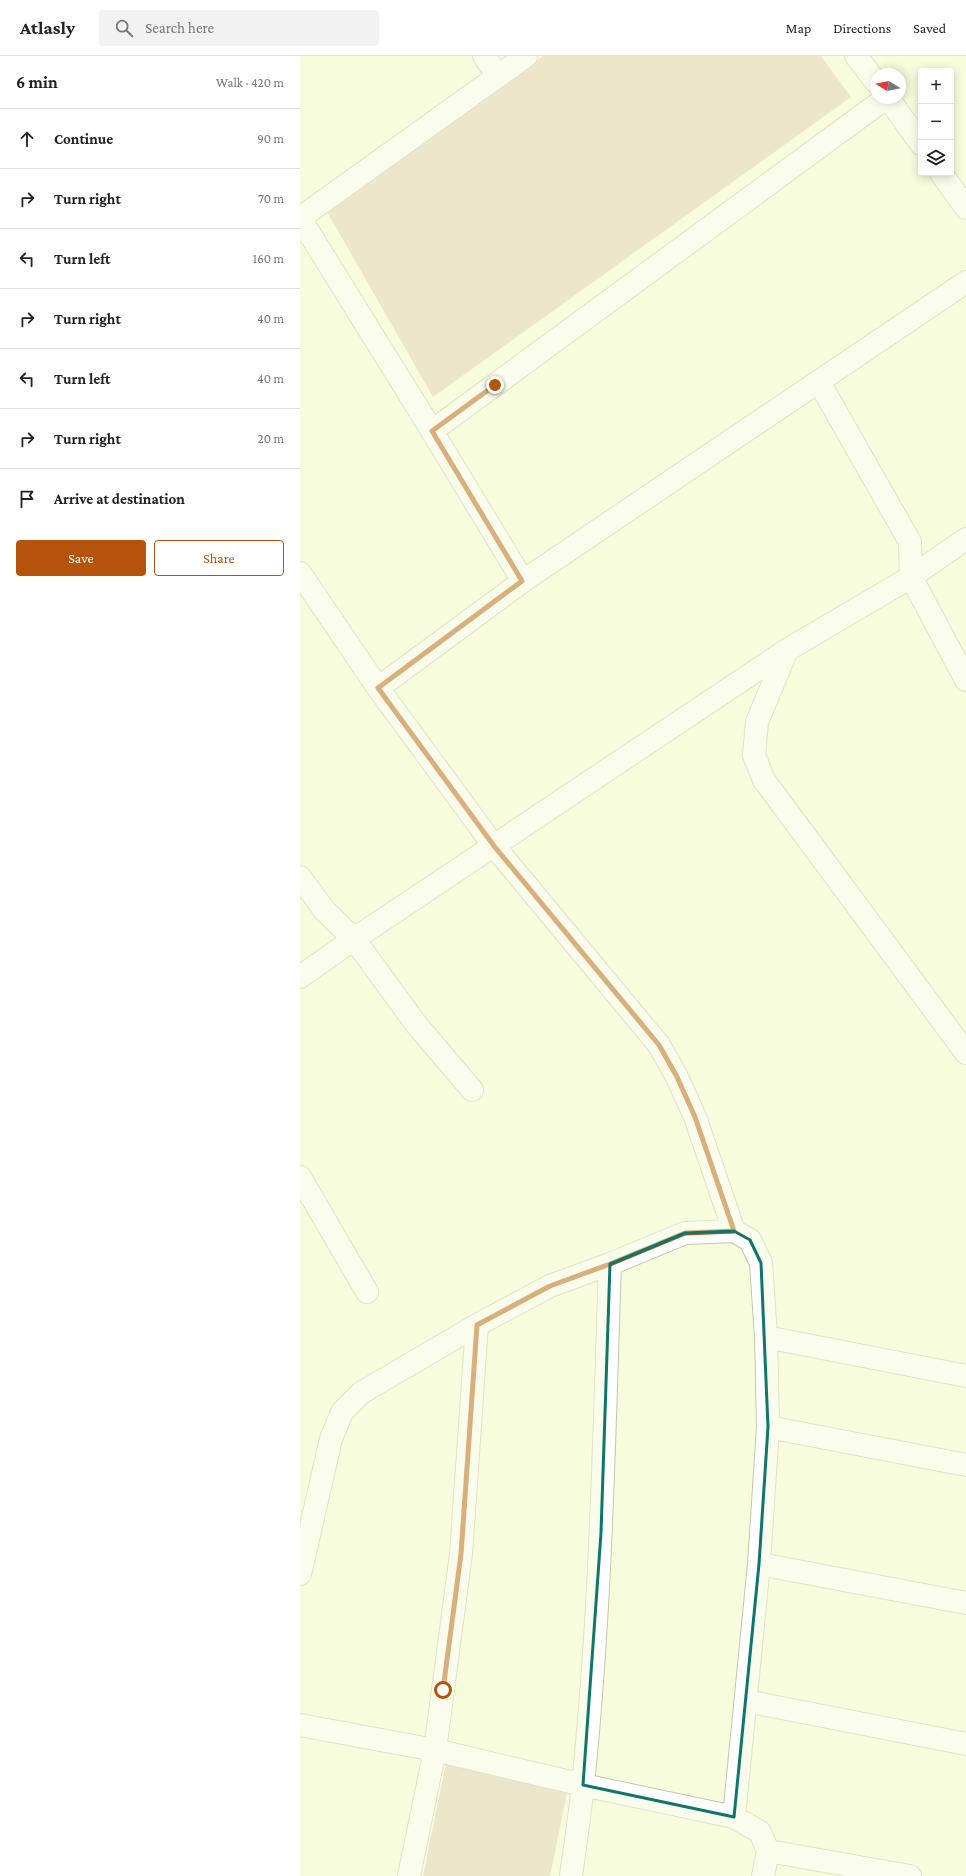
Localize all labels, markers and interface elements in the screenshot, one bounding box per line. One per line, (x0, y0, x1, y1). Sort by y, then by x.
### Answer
search box (99, 10, 379, 46)
text: Atlasly (20, 17, 75, 38)
icon: search (113, 17, 135, 39)
text: Search here (145, 20, 214, 36)
text: Map (786, 20, 811, 36)
text: Directions (833, 20, 891, 36)
text: Saved (913, 20, 946, 36)
north arrow (870, 68, 906, 104)
map controls (918, 68, 954, 176)
button: + (918, 68, 954, 104)
text: 6 min (16, 73, 58, 92)
text: Walk · 420 m (216, 75, 284, 90)
button: − (918, 104, 954, 140)
icon: ahead (16, 128, 38, 150)
text: Continue (54, 131, 113, 147)
text: 90 m (257, 131, 284, 146)
button: layers (918, 140, 954, 176)
icon: right (16, 188, 38, 210)
text: Turn right (54, 191, 121, 207)
text: 70 m (258, 191, 284, 206)
icon: left (16, 248, 38, 270)
text: Turn left (54, 251, 110, 267)
text: 160 m (253, 251, 284, 266)
icon: right (16, 308, 38, 330)
text: Turn right (54, 311, 121, 327)
text: 40 m (257, 311, 284, 326)
icon: left (16, 368, 38, 390)
text: Turn left (54, 371, 110, 387)
text: 40 m (257, 371, 284, 386)
route end (486, 376, 504, 394)
icon: right (16, 428, 38, 450)
text: Turn right (54, 431, 121, 447)
text: 20 m (258, 431, 284, 446)
icon: arrive (16, 488, 38, 510)
text: Arrive at destination (54, 491, 185, 507)
button: Save (16, 540, 146, 576)
button: Share (154, 540, 284, 576)
route start (434, 1681, 452, 1699)

